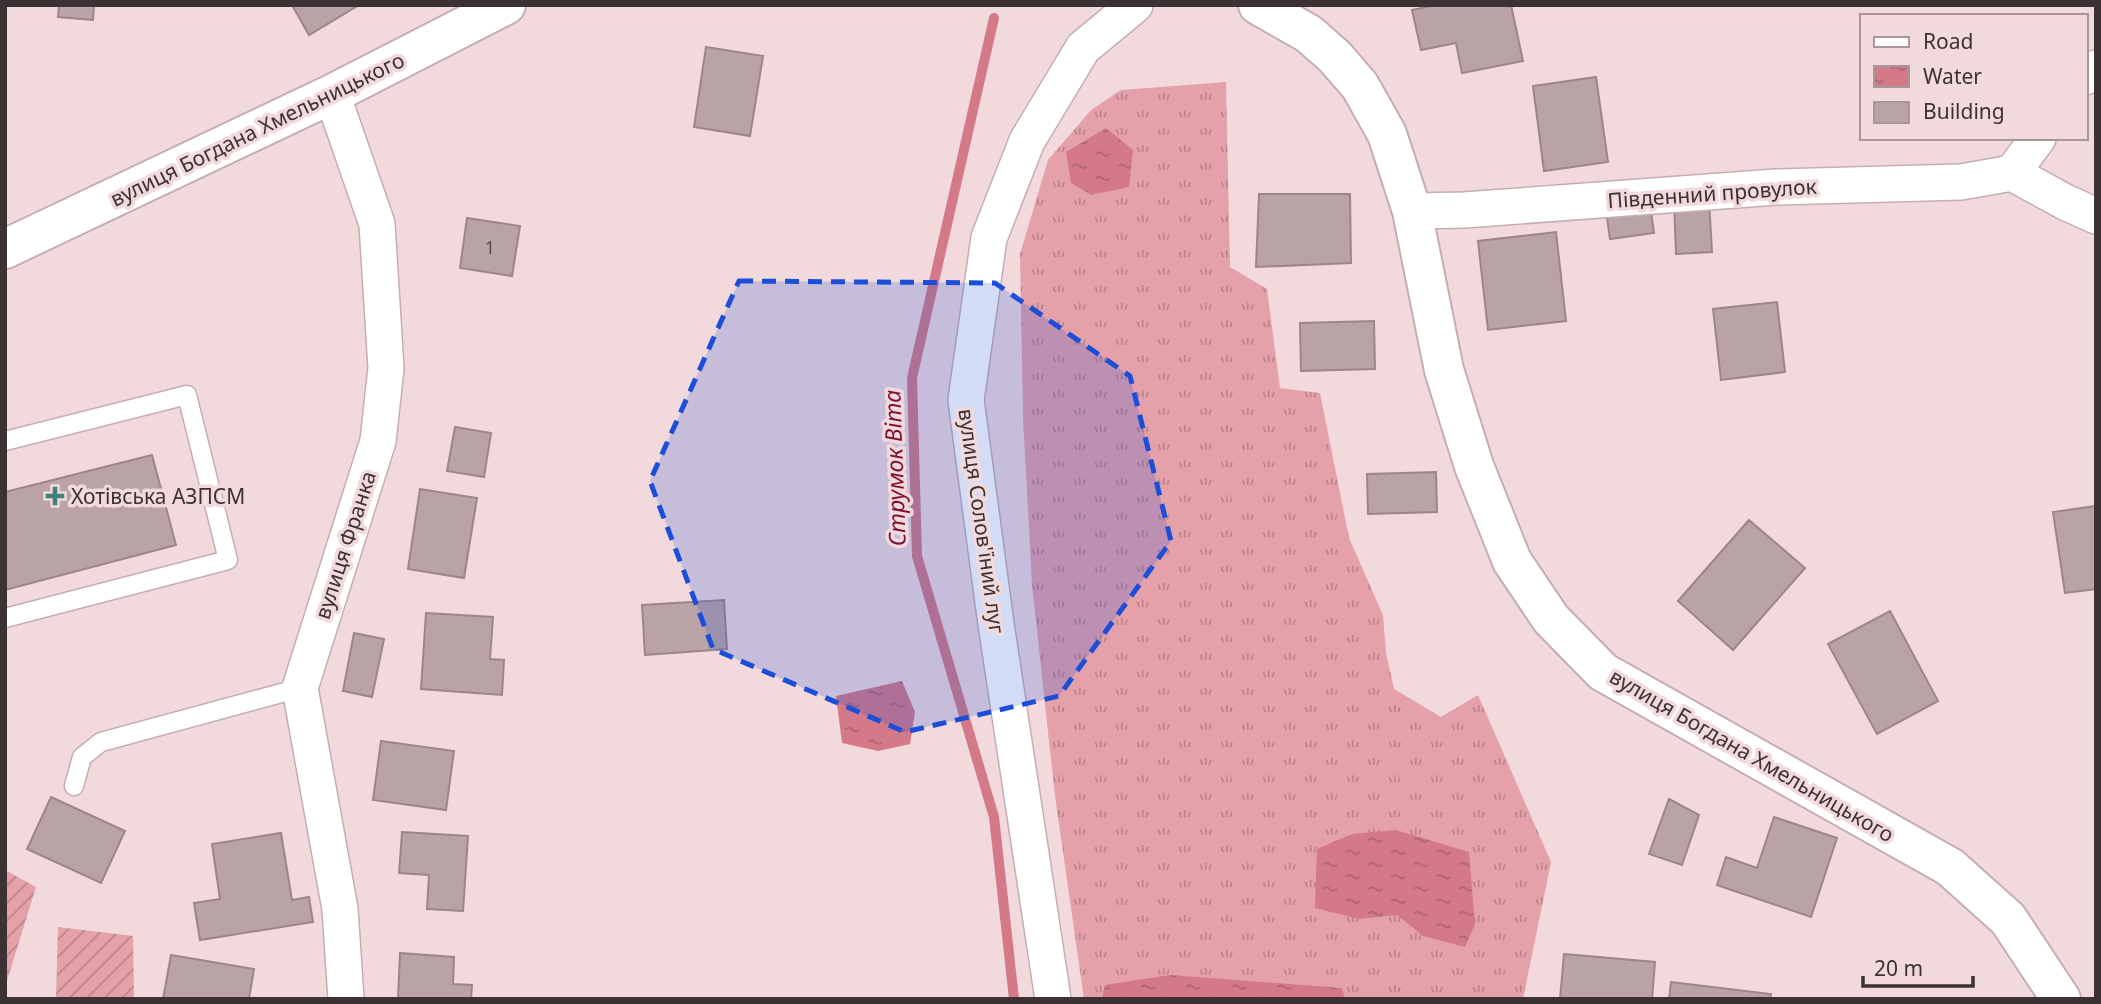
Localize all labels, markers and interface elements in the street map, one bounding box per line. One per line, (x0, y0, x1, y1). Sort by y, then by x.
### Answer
legend (1860, 14, 2087, 140)
text: Road (1923, 27, 1973, 55)
street label: вулиця Богдана Хмельницького (105, 45, 409, 213)
text: Water (1923, 62, 1982, 90)
text: Building (1923, 97, 2005, 125)
street label: Південний провулок (1607, 172, 1817, 214)
house number: 1 (485, 235, 495, 259)
water label: Струмок Віта (875, 389, 913, 547)
street label: вулиця Солов'їний луг (952, 407, 1012, 635)
street label: вулиця Франка (308, 467, 382, 623)
place label: Хотівська АЗПСМ (71, 482, 245, 510)
marker: Хотівська АЗПСМ (45, 486, 65, 506)
street label: вулиця Богдана Хмельницького (1605, 662, 1899, 848)
scale bar (1863, 944, 1973, 988)
text: 20 m (1874, 954, 1923, 982)

